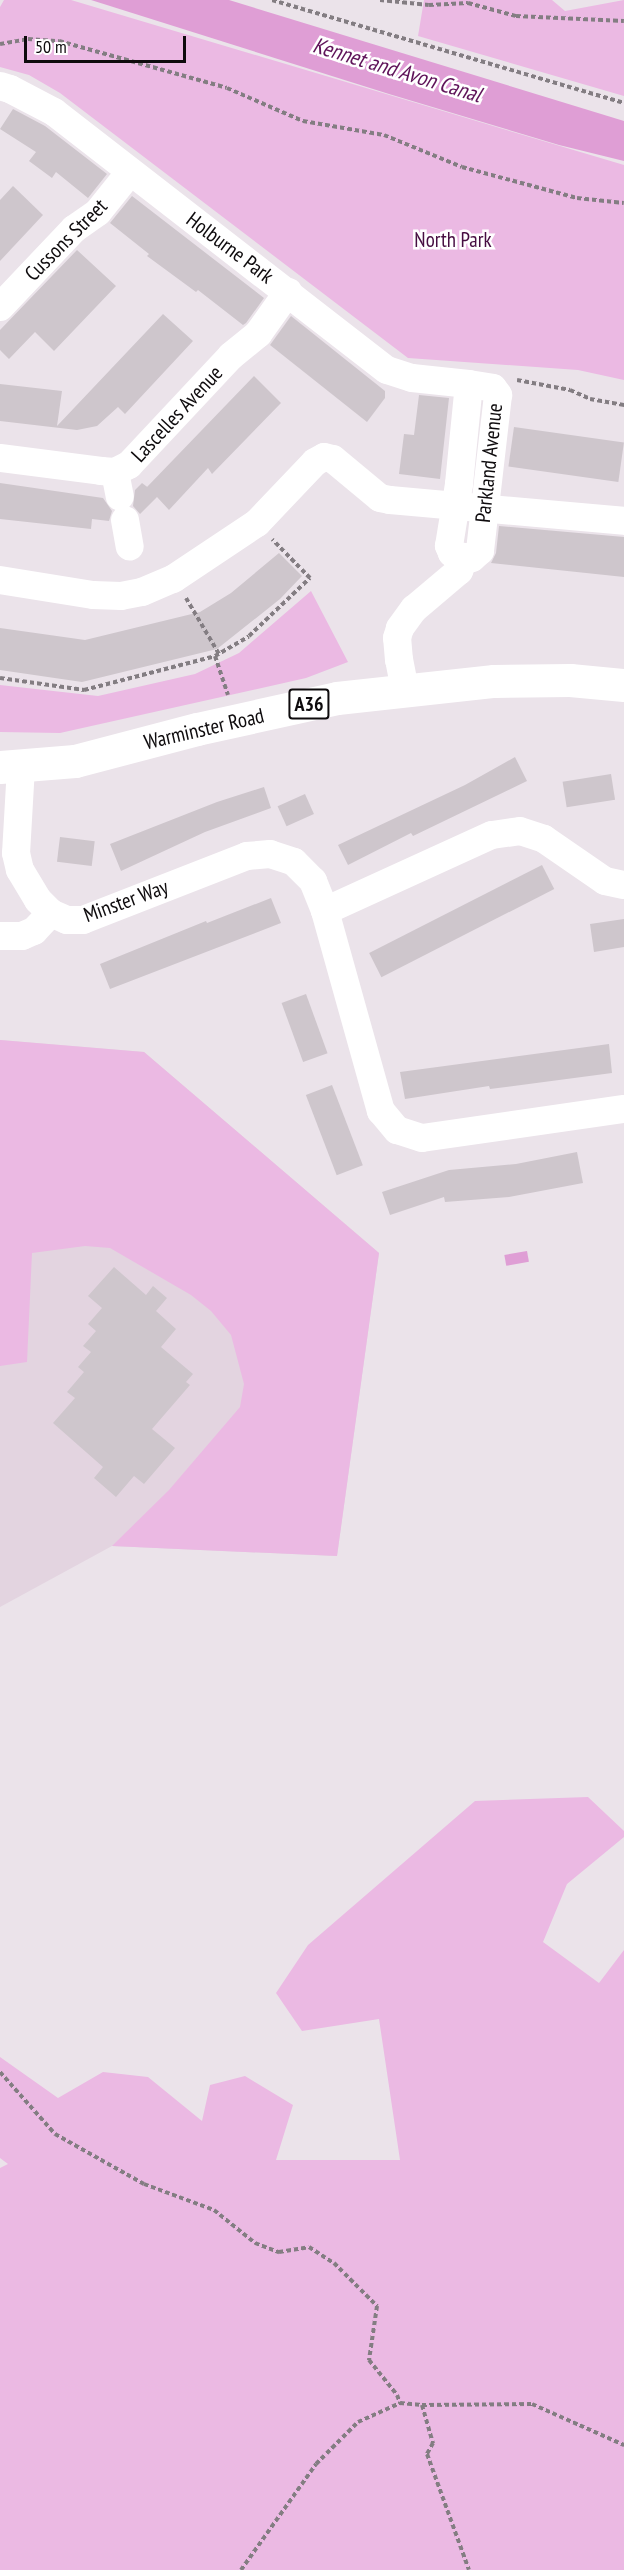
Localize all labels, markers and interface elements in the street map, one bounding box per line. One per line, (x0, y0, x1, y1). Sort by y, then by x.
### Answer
scale bar (27, 24, 189, 62)
water label: Kennet and Avon Canal (309, 32, 485, 108)
text: 50 m (35, 35, 67, 58)
street label: Cussons Street (20, 194, 112, 286)
street label: Holburne Park (181, 207, 279, 289)
park label: North Park (414, 227, 492, 253)
street label: Lascelles Avenue (126, 360, 228, 468)
street label: Parkland Avenue (470, 402, 508, 524)
road number: A36 (288, 687, 330, 721)
street label: Warminster Road (142, 703, 266, 755)
street label: Minster Way (80, 874, 172, 928)

